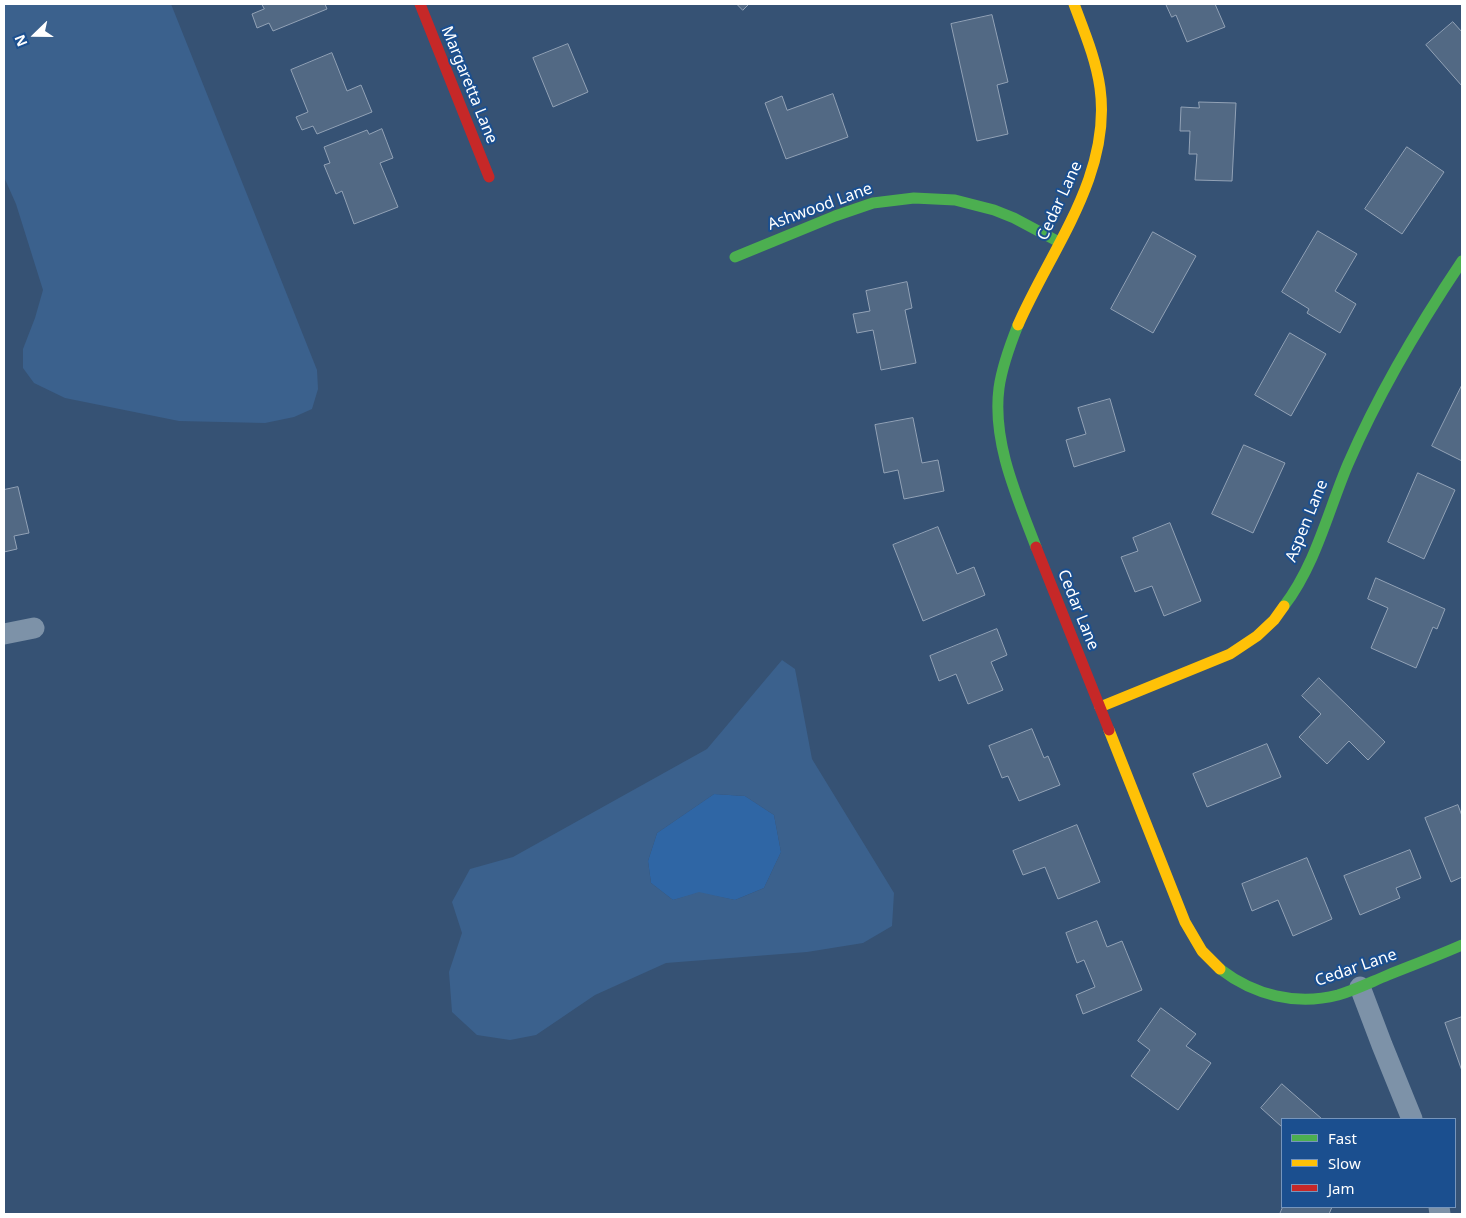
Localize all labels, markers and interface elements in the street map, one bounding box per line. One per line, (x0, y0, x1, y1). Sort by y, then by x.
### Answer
north arrow (10, 10, 60, 60)
street label: Margaretta Lane (437, 23, 501, 147)
text: N (10, 32, 32, 50)
street label: Cedar Lane (1033, 158, 1087, 244)
street label: Ashwood Lane (765, 179, 875, 235)
street label: Aspen Lane (1282, 477, 1332, 565)
street label: Cedar Lane (1053, 567, 1103, 653)
street label: Cedar Lane (1313, 945, 1399, 991)
legend (1281, 1118, 1456, 1208)
text: Fast (1328, 1128, 1357, 1148)
text: Slow (1328, 1153, 1361, 1173)
text: Jam (1328, 1178, 1355, 1198)

